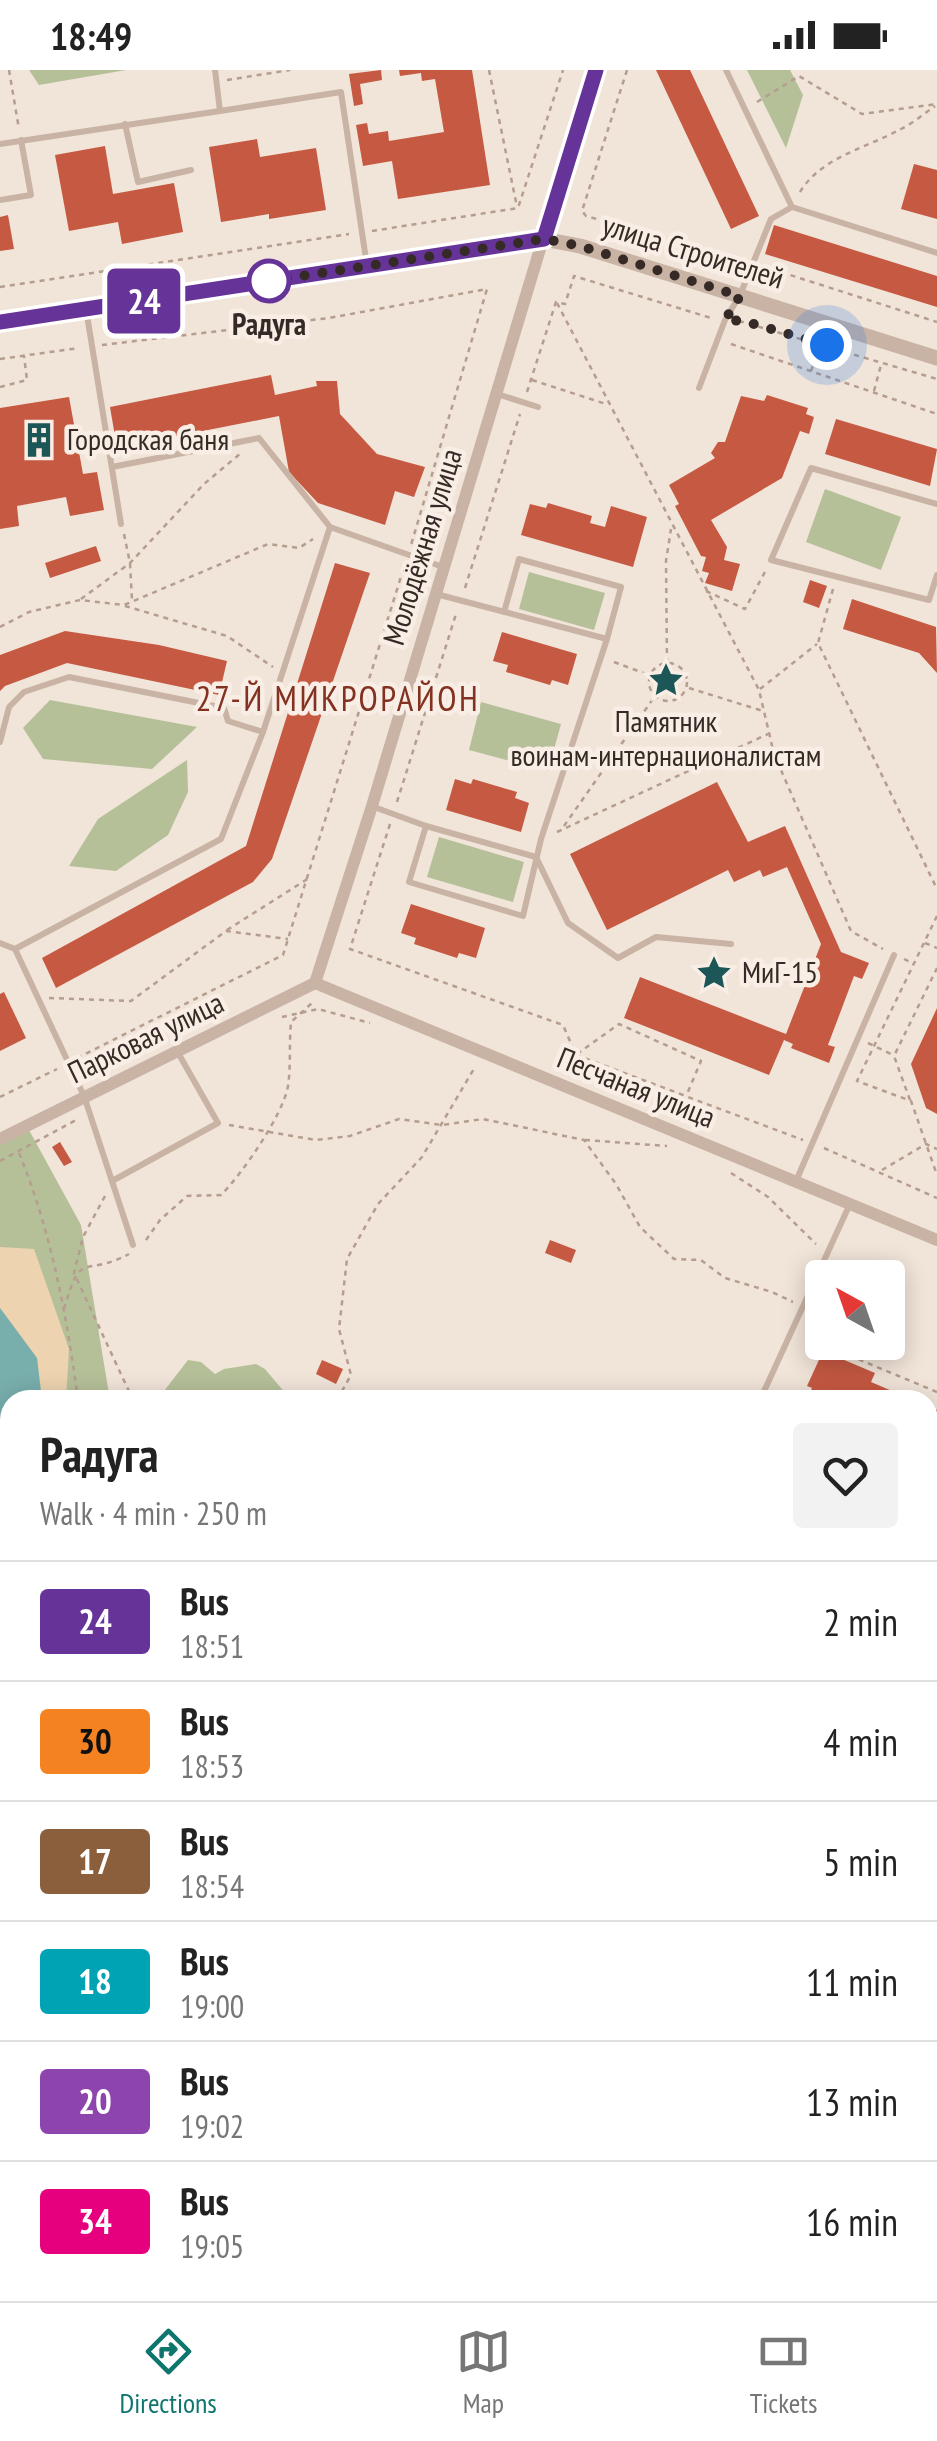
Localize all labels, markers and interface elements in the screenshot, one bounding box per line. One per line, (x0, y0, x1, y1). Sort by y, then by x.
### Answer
text: 18:49 (50, 11, 132, 60)
street label: улица Строителей (598, 204, 789, 297)
marker: Радуга (248, 260, 290, 302)
line badge: 24 (99, 268, 189, 334)
text: 24 (127, 278, 161, 324)
place label: Радуга (232, 304, 306, 343)
your location (802, 320, 852, 370)
place label: Городская баня (67, 419, 229, 458)
building icon: Городская баня (20, 421, 58, 459)
street label: Молодёжная улица (373, 444, 470, 649)
place icon: Памятник воинам-интернационалистам (647, 661, 685, 699)
district label: 27-Й МИКРОРАЙОН (196, 675, 480, 721)
place label: Памятник воинам-интернационалистам (511, 701, 821, 774)
place label: МиГ-15 (742, 952, 818, 991)
place icon: МиГ-15 (695, 954, 733, 992)
street label: Парковая улица (61, 982, 230, 1091)
street label: Песчаная улица (552, 1037, 721, 1136)
north arrow (805, 1260, 905, 1360)
map controls (805, 1260, 905, 1360)
text: Радуга (40, 1423, 159, 1485)
button: heart (793, 1423, 898, 1528)
text: Walk · 4 min · 250 m (40, 1492, 267, 1534)
text: Bus (180, 1576, 229, 1625)
text: 2 min (823, 1597, 898, 1646)
text: 24 (78, 1598, 112, 1644)
text: 18:51 (180, 1625, 244, 1667)
text: Bus (180, 1696, 229, 1745)
text: 4 min (823, 1717, 898, 1766)
text: 30 (78, 1718, 112, 1764)
text: 18:53 (180, 1745, 244, 1787)
text: Bus (180, 1816, 229, 1865)
text: 5 min (823, 1837, 898, 1886)
text: 17 (78, 1838, 112, 1884)
text: 18:54 (180, 1865, 244, 1907)
text: Bus (180, 1936, 229, 1985)
text: 11 min (806, 1957, 898, 2006)
text: 18 (78, 1958, 112, 2004)
text: 19:00 (180, 1985, 244, 2027)
text: Bus (180, 2056, 229, 2105)
text: 13 min (806, 2077, 898, 2126)
text: 20 (78, 2078, 112, 2124)
text: 19:02 (180, 2105, 244, 2147)
text: Bus (180, 2176, 229, 2225)
text: 16 min (806, 2197, 898, 2246)
text: 34 (78, 2198, 112, 2244)
text: 19:05 (180, 2225, 244, 2267)
tab: Directions (119, 2324, 217, 2421)
tab: Map (456, 2324, 511, 2421)
tab: Tickets (750, 2324, 818, 2421)

